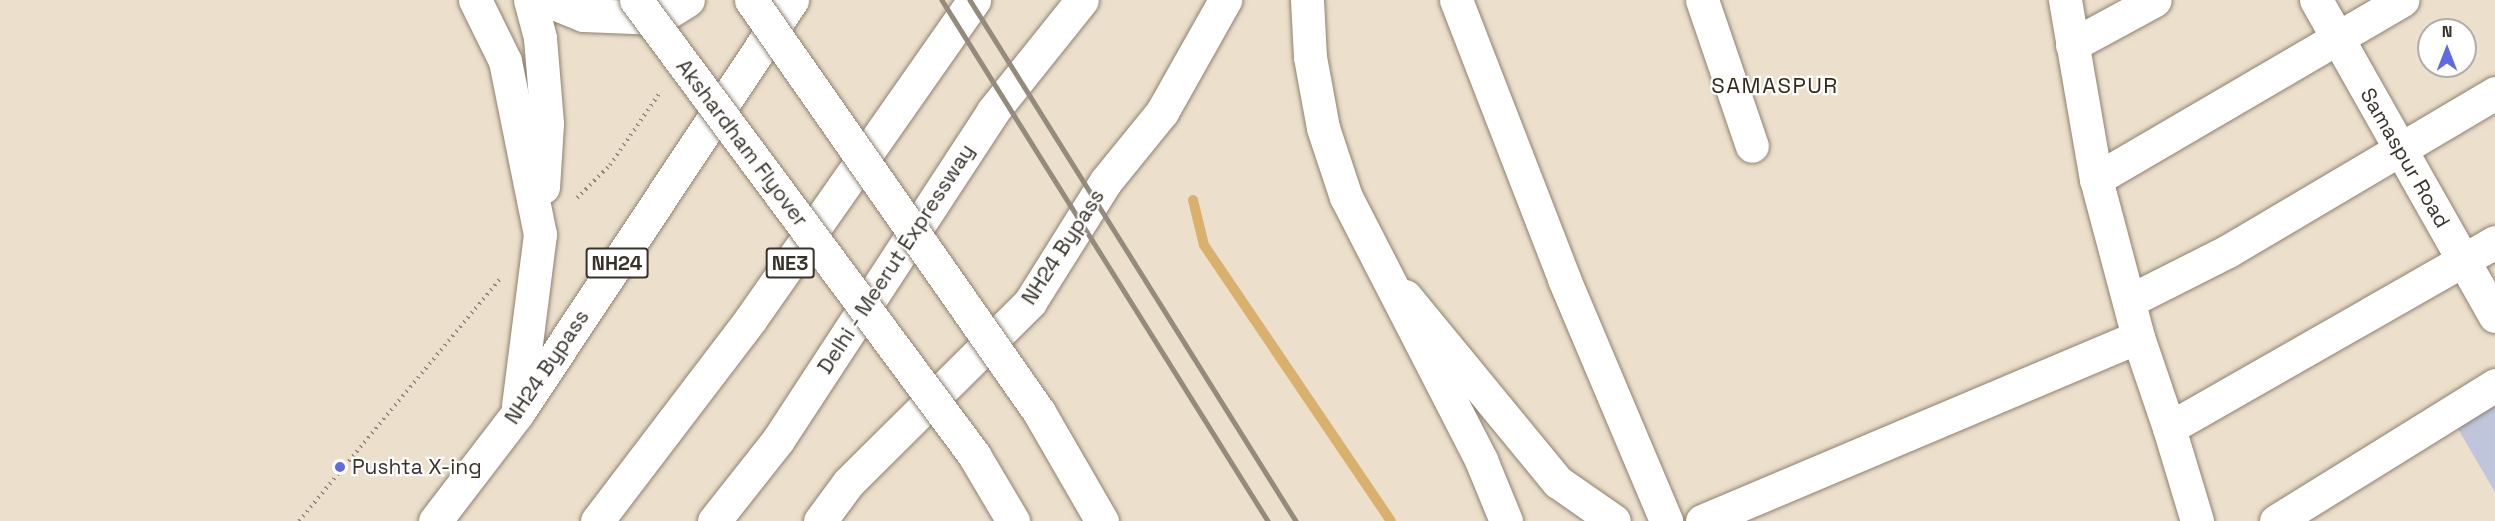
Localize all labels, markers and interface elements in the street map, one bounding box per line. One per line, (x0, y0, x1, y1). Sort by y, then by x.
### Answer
north arrow (2417, 18, 2477, 78)
text: N (2442, 21, 2452, 42)
street label: Akshardham Flyover (671, 54, 813, 232)
district label: SAMASPUR (1711, 73, 1839, 99)
street label: Samaspur Road (2355, 84, 2455, 232)
street label: Delhi - Meerut Expressway (812, 139, 980, 379)
street label: NH24 Bypass (1016, 185, 1110, 309)
road number: NH24 (586, 246, 648, 280)
road number: NE3 (764, 246, 816, 280)
street label: NH24 Bypass (499, 305, 595, 429)
place label: Pushta X-ing (352, 454, 482, 480)
marker: Pushta X-ing (333, 460, 347, 474)

